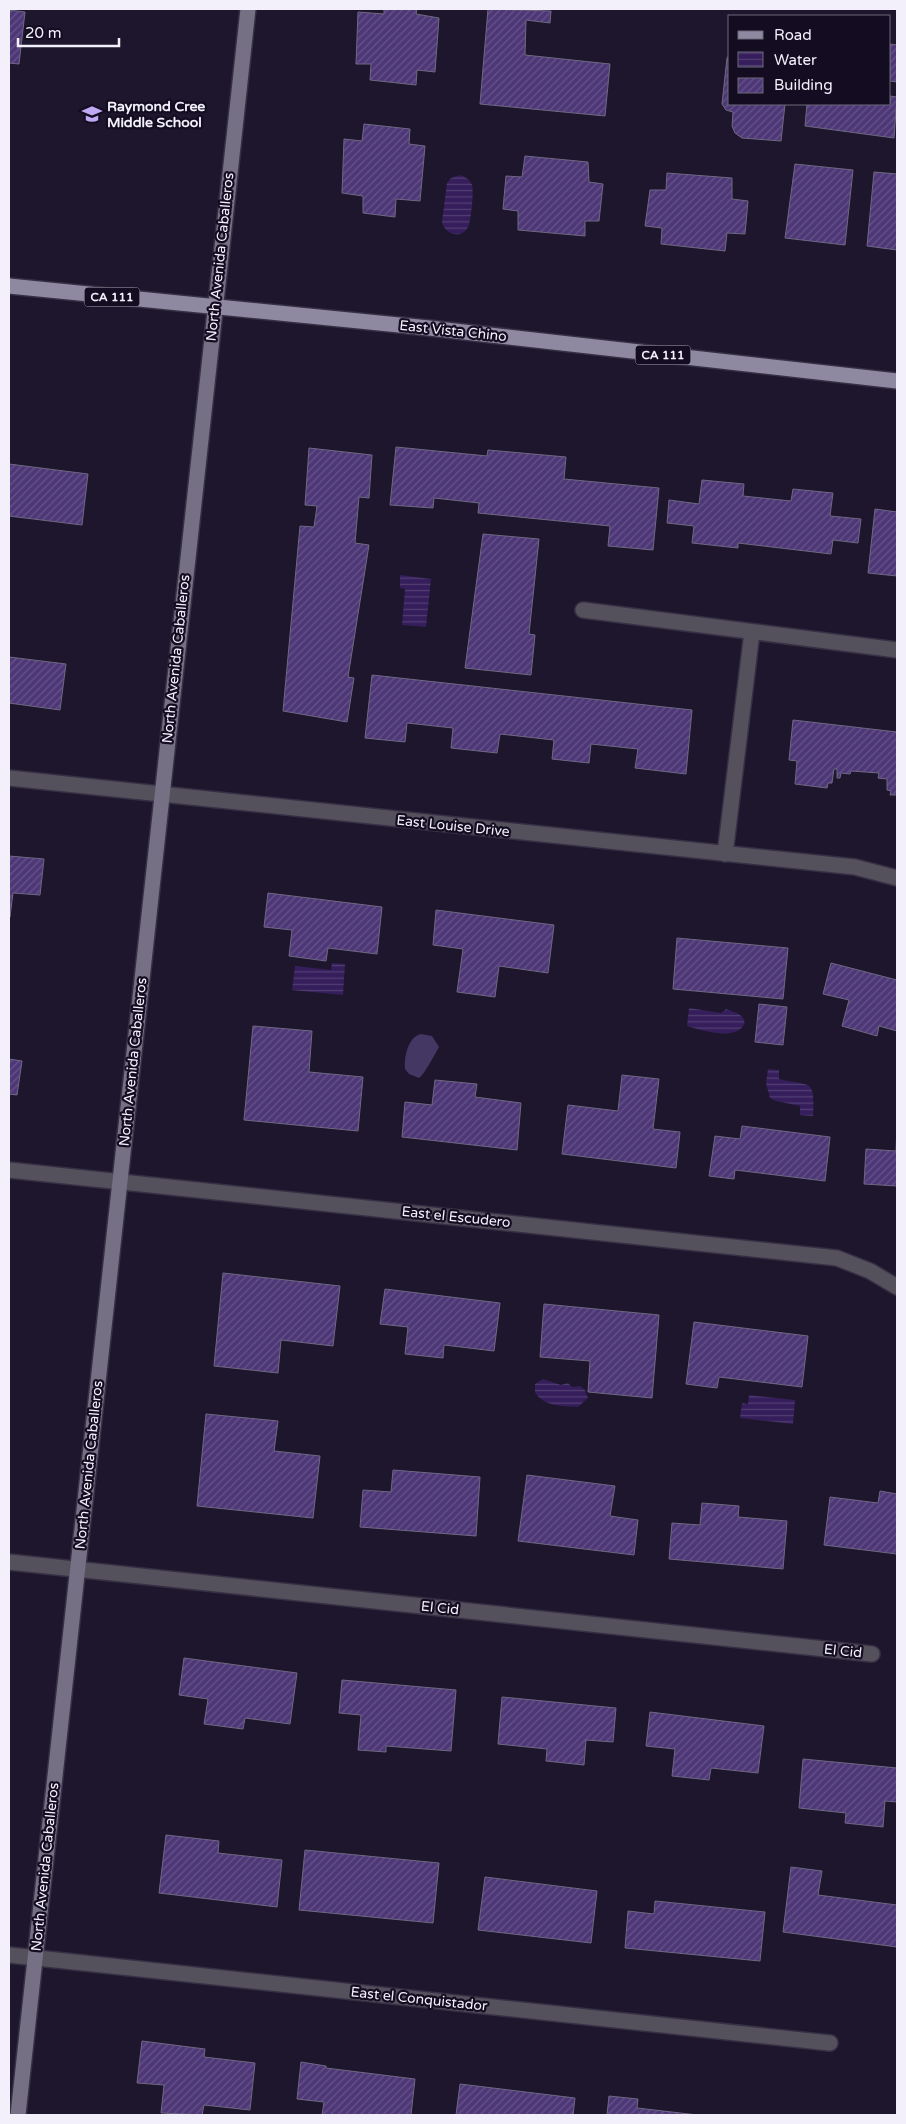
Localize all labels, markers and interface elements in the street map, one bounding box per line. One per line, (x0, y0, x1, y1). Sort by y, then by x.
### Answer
scale bar (18, 15, 119, 47)
legend (728, 15, 891, 105)
text: 20 m (25, 24, 62, 42)
text: Road (774, 26, 812, 44)
text: Water (774, 51, 817, 69)
text: Building (774, 76, 833, 94)
place label: Raymond Cree Middle School (107, 98, 205, 131)
school or university icon: Raymond Cree Middle School (81, 103, 103, 125)
street label: North Avenida Caballeros (203, 172, 237, 342)
road number: CA 111 (84, 288, 140, 306)
street label: East Vista Chino (399, 317, 507, 345)
road number: CA 111 (636, 346, 690, 364)
street label: North Avenida Caballeros (159, 574, 193, 744)
street label: East Louise Drive (396, 812, 511, 840)
street label: North Avenida Caballeros (116, 977, 150, 1147)
street label: East el Escudero (401, 1203, 511, 1231)
street label: North Avenida Caballeros (72, 1380, 106, 1550)
street label: El Cid (420, 1598, 460, 1618)
street label: El Cid (823, 1641, 863, 1661)
street label: North Avenida Caballeros (28, 1782, 62, 1952)
street label: East el Conquistador (350, 1983, 489, 2015)

